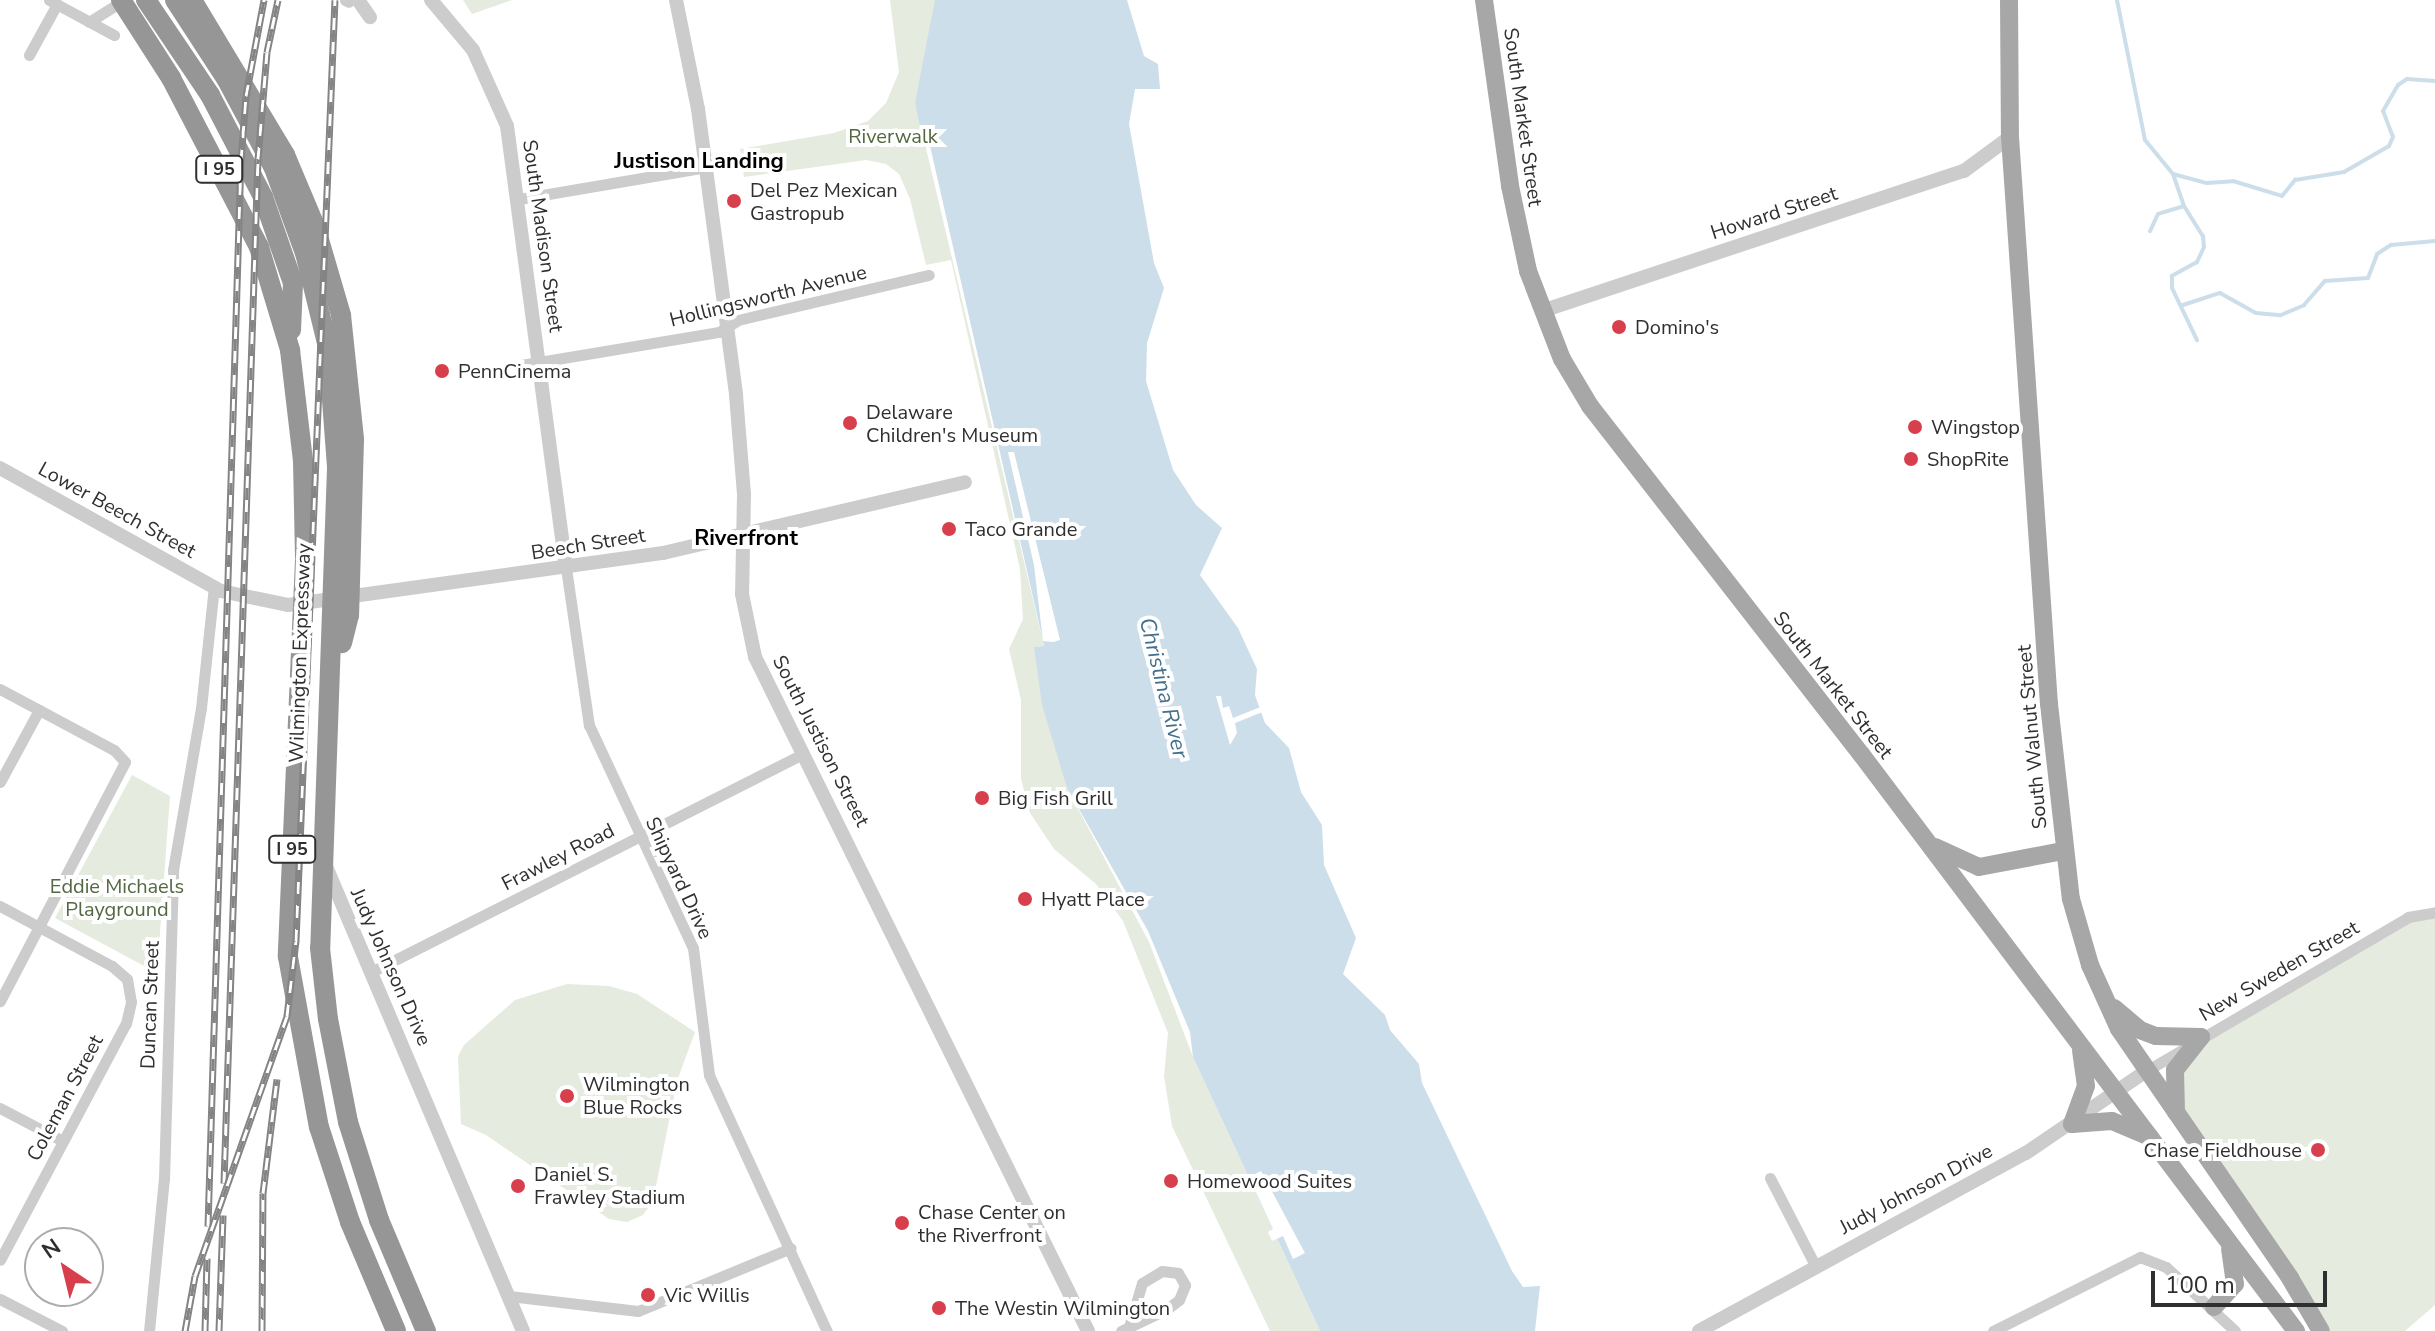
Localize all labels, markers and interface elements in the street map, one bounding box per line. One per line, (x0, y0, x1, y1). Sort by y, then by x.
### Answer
street label: South Market Street (1499, 26, 1547, 208)
park label: Riverwalk (848, 124, 938, 148)
street label: South Madison Street (518, 138, 568, 334)
district label: Justison Landing (614, 149, 784, 175)
road number: I 95 (195, 155, 243, 183)
place label: Del Pez Mexican Gastropub (750, 178, 898, 225)
street label: Howard Street (1708, 181, 1840, 245)
marker: Del Pez Mexican Gastropub (725, 192, 743, 210)
street label: Hollingsworth Avenue (667, 260, 869, 332)
place label: Domino's (1635, 315, 1719, 339)
marker: Domino's (1610, 318, 1628, 336)
place label: PennCinema (458, 359, 571, 383)
marker: PennCinema (433, 362, 451, 380)
place label: Delaware Children's Museum (866, 400, 1038, 447)
marker: Delaware Children's Museum (841, 414, 859, 432)
place label: Wingstop (1931, 415, 2020, 439)
marker: Wingstop (1906, 418, 1924, 436)
place label: ShopRite (1927, 447, 2009, 471)
marker: ShopRite (1902, 450, 1920, 468)
street label: Lower Beech Street (34, 457, 200, 563)
place label: Taco Grande (965, 517, 1077, 541)
marker: Taco Grande (940, 520, 958, 538)
street label: Beech Street (529, 523, 647, 565)
district label: Riverfront (694, 526, 798, 552)
street label: Wilmington Expressway (284, 543, 316, 763)
street label: South Market Street (1768, 607, 1898, 763)
water label: Christina River (1133, 615, 1193, 761)
street label: South Walnut Street (2012, 644, 2052, 830)
street label: South Justison Street (767, 651, 875, 831)
place label: Big Fish Grill (998, 786, 1113, 810)
marker: Big Fish Grill (973, 789, 991, 807)
street label: Shipyard Drive (640, 813, 718, 943)
street label: Frawley Road (498, 818, 618, 896)
road number: I 95 (268, 835, 316, 863)
park label: Eddie Michaels Playground (50, 874, 184, 921)
street label: Judy Johnson Drive (346, 885, 436, 1049)
place label: Hyatt Place (1041, 887, 1145, 911)
marker: Hyatt Place (1016, 890, 1034, 908)
street label: New Sweden Street (2195, 916, 2363, 1026)
street label: Duncan Street (136, 940, 164, 1070)
street label: Coleman Street (22, 1031, 108, 1165)
place label: Wilmington Blue Rocks (583, 1072, 690, 1119)
marker: Wilmington Blue Rocks (558, 1087, 576, 1105)
place label: Chase Fieldhouse (2144, 1138, 2302, 1162)
street label: Judy Johnson Drive (1835, 1139, 1997, 1239)
marker: Chase Fieldhouse (2309, 1141, 2327, 1159)
place label: Daniel S. Frawley Stadium (534, 1162, 685, 1209)
place label: Homewood Suites (1187, 1169, 1352, 1193)
marker: Homewood Suites (1162, 1172, 1180, 1190)
marker: Daniel S. Frawley Stadium (509, 1177, 527, 1195)
place label: Chase Center on the Riverfront (918, 1200, 1066, 1247)
marker: Chase Center on the Riverfront (893, 1214, 911, 1232)
north arrow (24, 1227, 104, 1307)
text: N (36, 1232, 67, 1266)
scale bar (2155, 1255, 2331, 1305)
text: 100 m (2165, 1269, 2235, 1301)
place label: Vic Willis (664, 1283, 750, 1307)
marker: Vic Willis (639, 1286, 657, 1304)
place label: The Westin Wilmington (955, 1296, 1170, 1320)
marker: The Westin Wilmington (930, 1299, 948, 1317)

